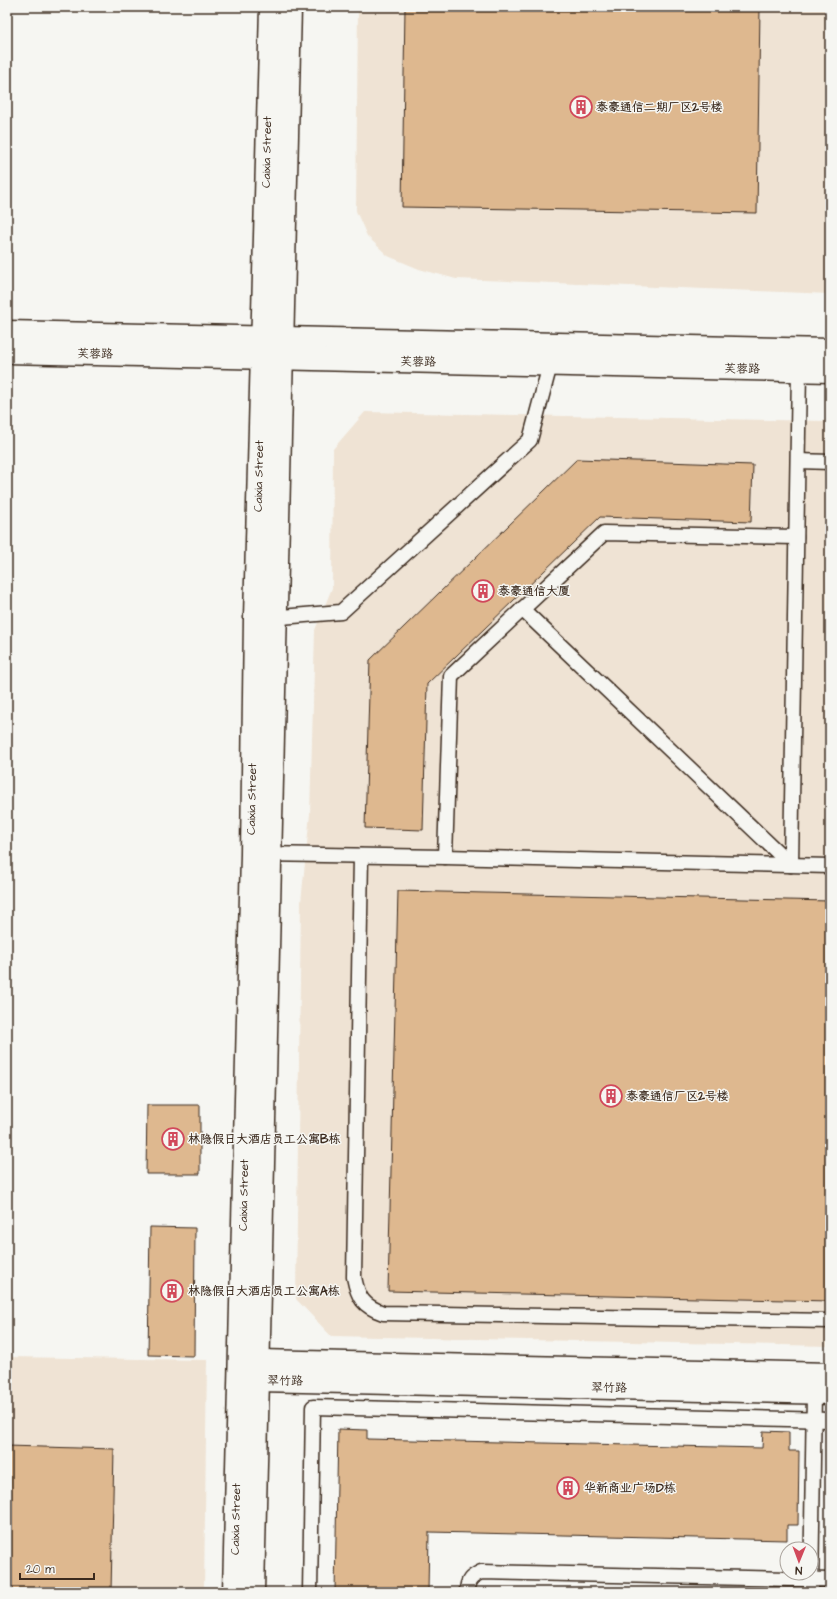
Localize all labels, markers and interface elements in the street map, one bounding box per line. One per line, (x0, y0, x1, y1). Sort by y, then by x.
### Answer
building icon: 泰豪通信二期厂区2号楼 (568, 94, 594, 120)
place label: 泰豪通信二期厂区2号楼 (596, 99, 723, 116)
street label: Caixia Street (258, 116, 276, 188)
street label: 芙蓉路 (77, 345, 113, 363)
street label: 芙蓉路 (400, 353, 436, 371)
street label: 芙蓉路 (724, 360, 760, 378)
street label: Caixia Street (250, 440, 268, 512)
building icon: 泰豪通信大厦 (470, 578, 496, 604)
place label: 泰豪通信大厦 (498, 583, 570, 600)
street label: Caixia Street (243, 763, 261, 835)
building icon: 泰豪通信厂区2号楼 (598, 1083, 624, 1109)
place label: 泰豪通信厂区2号楼 (626, 1088, 729, 1105)
building icon: 林隐假日大酒店员工公寓B栋 (160, 1126, 186, 1152)
place label: 林隐假日大酒店员工公寓B栋 (188, 1131, 341, 1148)
street label: Caixia Street (235, 1159, 253, 1231)
building icon: 林隐假日大酒店员工公寓A栋 (159, 1278, 185, 1304)
place label: 林隐假日大酒店员工公寓A栋 (188, 1283, 340, 1300)
street label: 翠竹路 (267, 1372, 303, 1390)
street label: 翠竹路 (591, 1379, 627, 1397)
building icon: 华新商业广场D栋 (555, 1475, 581, 1501)
place label: 华新商业广场D栋 (584, 1480, 676, 1497)
street label: Caixia Street (227, 1483, 245, 1555)
north arrow (779, 1541, 819, 1581)
scale bar (20, 1555, 94, 1581)
text: 20 m (26, 1561, 55, 1578)
text: N (795, 1563, 802, 1578)

